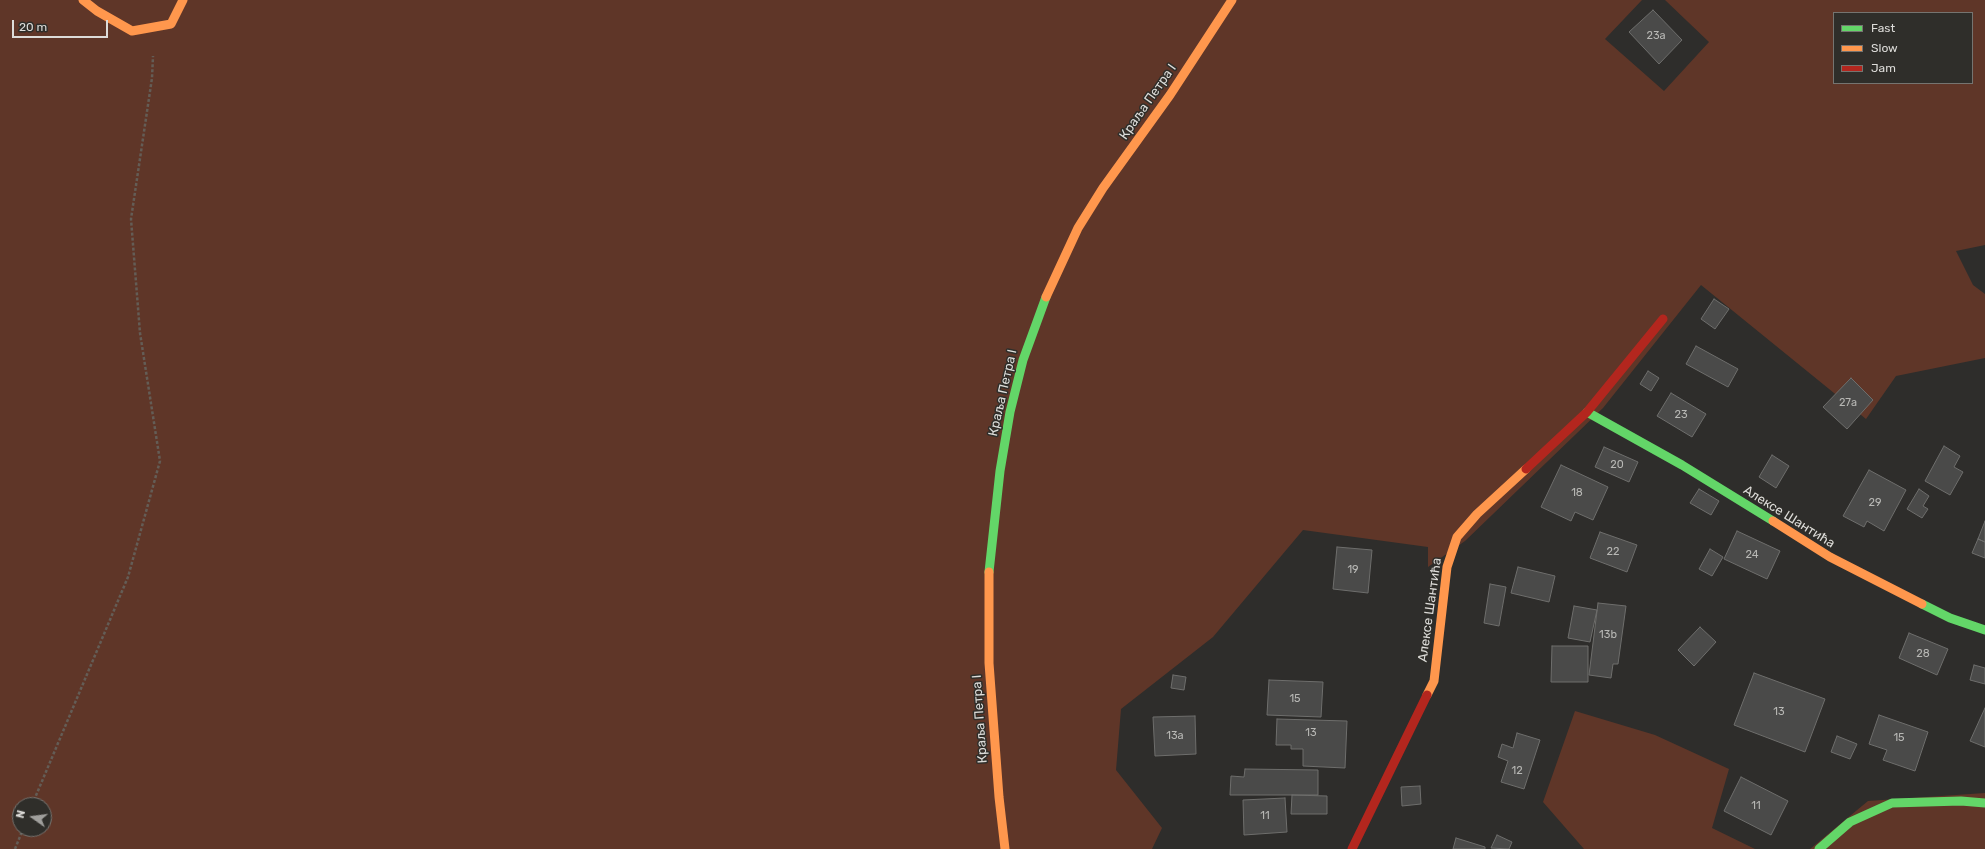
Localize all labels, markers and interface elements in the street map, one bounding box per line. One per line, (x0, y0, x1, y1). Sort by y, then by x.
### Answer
scale bar (14, 12, 110, 38)
legend (1833, 12, 1973, 84)
text: 20 m (19, 20, 47, 34)
text: Fast (1871, 21, 1895, 35)
house number: 23a (1646, 29, 1666, 43)
text: Slow (1871, 41, 1898, 55)
street label: Краља Петра I (1116, 61, 1180, 143)
text: Jam (1871, 61, 1896, 75)
street label: Краља Петра I (985, 348, 1021, 438)
house number: 27a (1839, 396, 1857, 410)
house number: 23 (1674, 408, 1688, 422)
house number: 20 (1610, 458, 1624, 472)
street label: Алексе Шантића (1740, 483, 1838, 551)
house number: 18 (1571, 486, 1583, 500)
house number: 29 (1869, 496, 1881, 510)
house number: 22 (1607, 545, 1619, 559)
house number: 24 (1745, 548, 1759, 562)
street label: Алексе Шантића (1415, 557, 1445, 663)
house number: 19 (1347, 563, 1359, 577)
house number: 13b (1599, 628, 1617, 642)
house number: 28 (1916, 647, 1930, 661)
street label: Краља Петра I (969, 674, 991, 764)
house number: 15 (1289, 692, 1301, 706)
house number: 13 (1773, 705, 1785, 719)
house number: 13 (1305, 726, 1317, 740)
house number: 13a (1166, 729, 1184, 743)
house number: 15 (1893, 731, 1905, 745)
house number: 12 (1511, 764, 1523, 778)
north arrow (12, 797, 52, 837)
house number: 11 (1751, 799, 1761, 813)
text: N (14, 809, 28, 820)
house number: 11 (1260, 809, 1270, 823)

